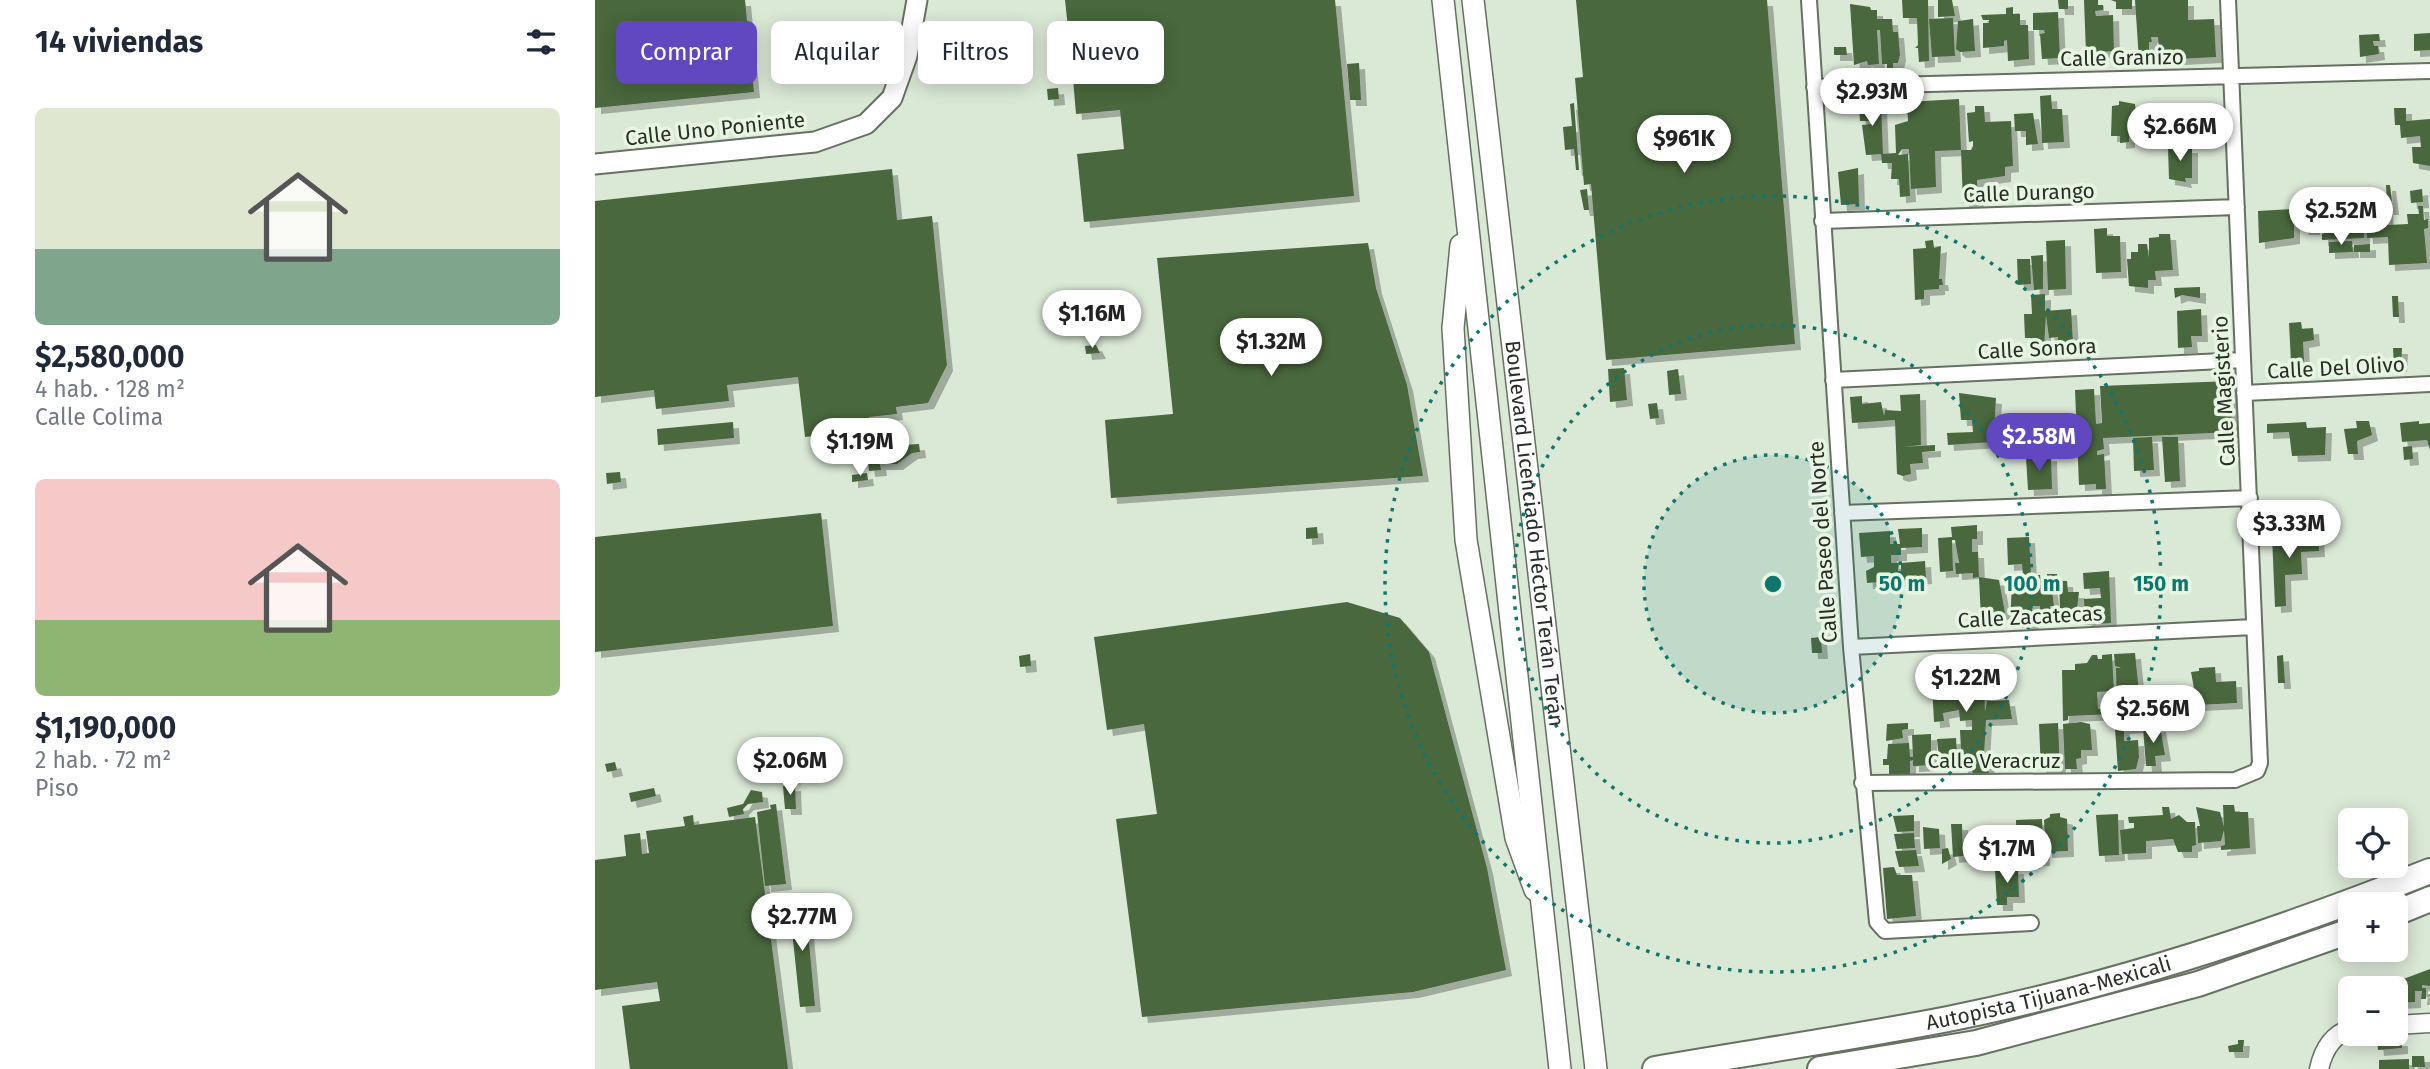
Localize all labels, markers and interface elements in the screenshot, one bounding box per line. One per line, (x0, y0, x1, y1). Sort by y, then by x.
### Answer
chip: Comprar (616, 21, 757, 84)
chip: Alquilar (771, 21, 904, 84)
chip: Filtros (918, 21, 1033, 84)
chip: Nuevo (1047, 21, 1164, 84)
icon: filters (522, 23, 560, 61)
text: 14 viviendas (35, 24, 203, 60)
street label: Calle Granizo (2060, 44, 2184, 72)
pin: $2.93M (1815, 68, 1929, 128)
text: $2.93M (1836, 77, 1908, 105)
pin: $2.66M (2123, 104, 2237, 163)
street label: Calle Uno Poniente (624, 107, 806, 151)
text: $2.66M (2143, 112, 2217, 140)
pin: $961K (1635, 116, 1733, 175)
text: $961K (1653, 124, 1715, 152)
icon: home (235, 154, 361, 280)
street label: Calle Durango (1963, 178, 2095, 208)
pin: $2.52M (2284, 188, 2398, 247)
text: $2.52M (2305, 196, 2377, 224)
pin: $1.16M (1035, 290, 1149, 350)
text: $1.16M (1058, 299, 1126, 327)
street label: Calle Magisterio (2207, 315, 2241, 467)
pin: $1.32M (1214, 318, 1328, 378)
text: $1.32M (1236, 327, 1306, 355)
street label: Calle Sonora (1977, 333, 2097, 365)
text: $2,580,000 (35, 339, 185, 375)
street label: Boulevard Licenciado Héctor Terán Terán (1499, 339, 1570, 728)
street label: Calle Del Olivo (2267, 351, 2405, 385)
text: 4 hab. · 128 m² (35, 375, 185, 403)
text: Calle Colima (35, 403, 163, 431)
pin: $2.58M (1982, 414, 2096, 473)
pin: $1.19M (803, 419, 917, 478)
text: $2.58M (2002, 422, 2076, 450)
text: $1.19M (826, 427, 894, 455)
street label: Calle Paseo del Norte (1803, 440, 1843, 644)
pin: $3.33M (2232, 500, 2346, 560)
text: $3.33M (2253, 509, 2325, 537)
icon: home (235, 525, 361, 651)
text: 50 m (1879, 571, 1925, 597)
text: 100 m (2003, 571, 2061, 597)
text: 150 m (2133, 571, 2189, 597)
centre of rings (1761, 572, 1785, 596)
street label: Calle Zacatecas (1957, 600, 2103, 634)
pin: $1.22M (1909, 654, 2023, 714)
text: $1.22M (1931, 663, 2001, 691)
pin: $2.56M (2096, 686, 2210, 745)
text: $2.56M (2116, 694, 2190, 722)
text: $1,190,000 (35, 710, 176, 746)
pin: $2.06M (733, 738, 847, 797)
text: 2 hab. · 72 m² (35, 746, 171, 774)
text: $2.06M (753, 746, 827, 774)
street label: Calle Veracruz (1928, 748, 2060, 774)
text: Piso (35, 774, 79, 802)
map controls (2338, 808, 2408, 1046)
button: locate (2338, 808, 2408, 878)
pin: $1.7M (1958, 826, 2056, 885)
text: $1.7M (1979, 834, 2035, 862)
button: + (2338, 892, 2408, 962)
pin: $2.77M (745, 894, 859, 953)
text: $2.77M (767, 902, 837, 930)
street label: Autopista Tijuana-Mexicali (1924, 950, 2174, 1036)
button: − (2338, 976, 2408, 1046)

